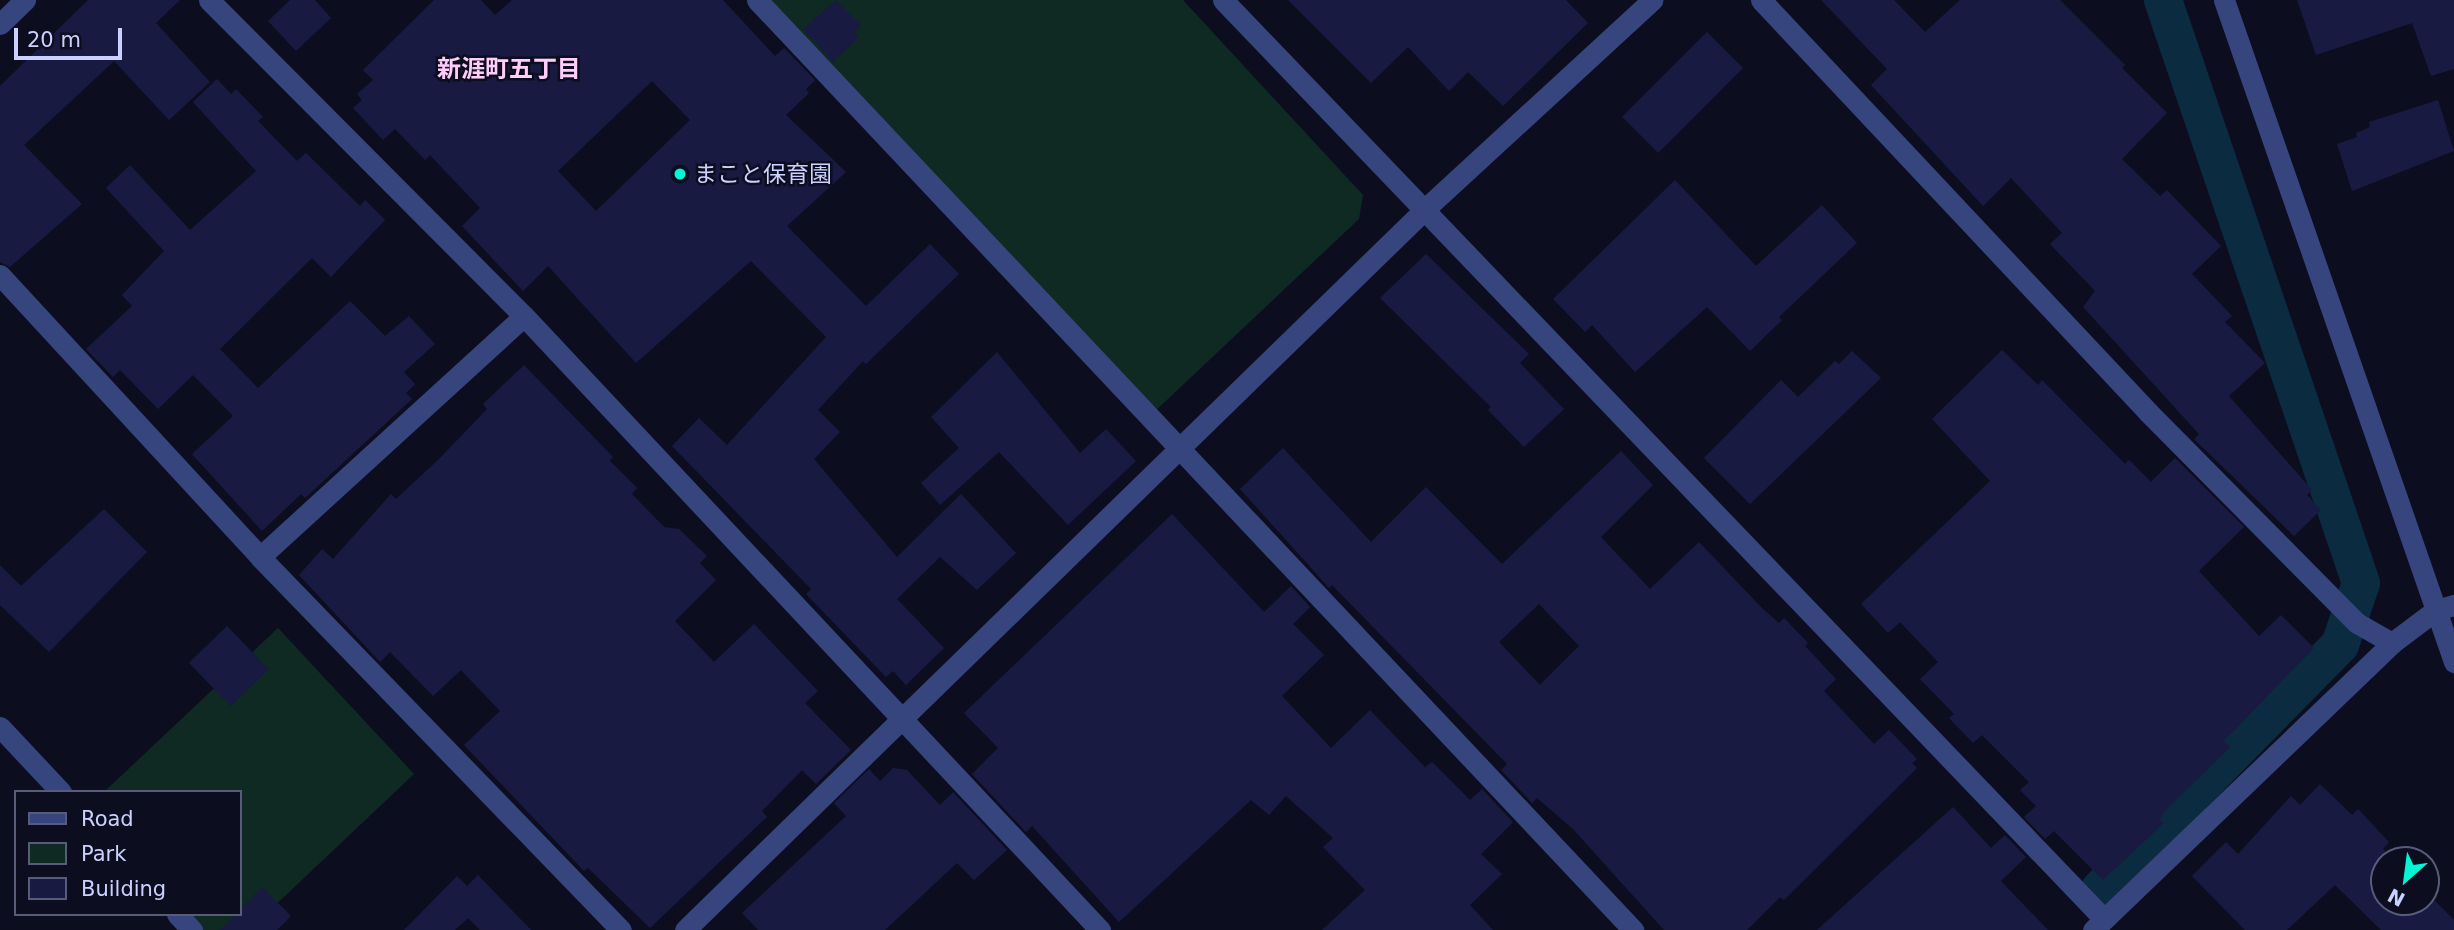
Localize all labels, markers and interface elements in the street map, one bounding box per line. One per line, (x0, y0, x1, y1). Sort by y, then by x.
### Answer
scale bar (18, 14, 126, 58)
text: 20 m (27, 28, 81, 52)
district label: 新涯町五丁目 (437, 56, 581, 84)
place label: まこと保育園 (694, 160, 832, 188)
marker: まこと保育園 (672, 166, 688, 182)
legend (14, 790, 242, 916)
text: Road (81, 807, 134, 831)
text: Park (81, 842, 126, 866)
north arrow (2370, 846, 2440, 916)
text: Building (81, 877, 166, 901)
text: N (2384, 884, 2408, 911)

